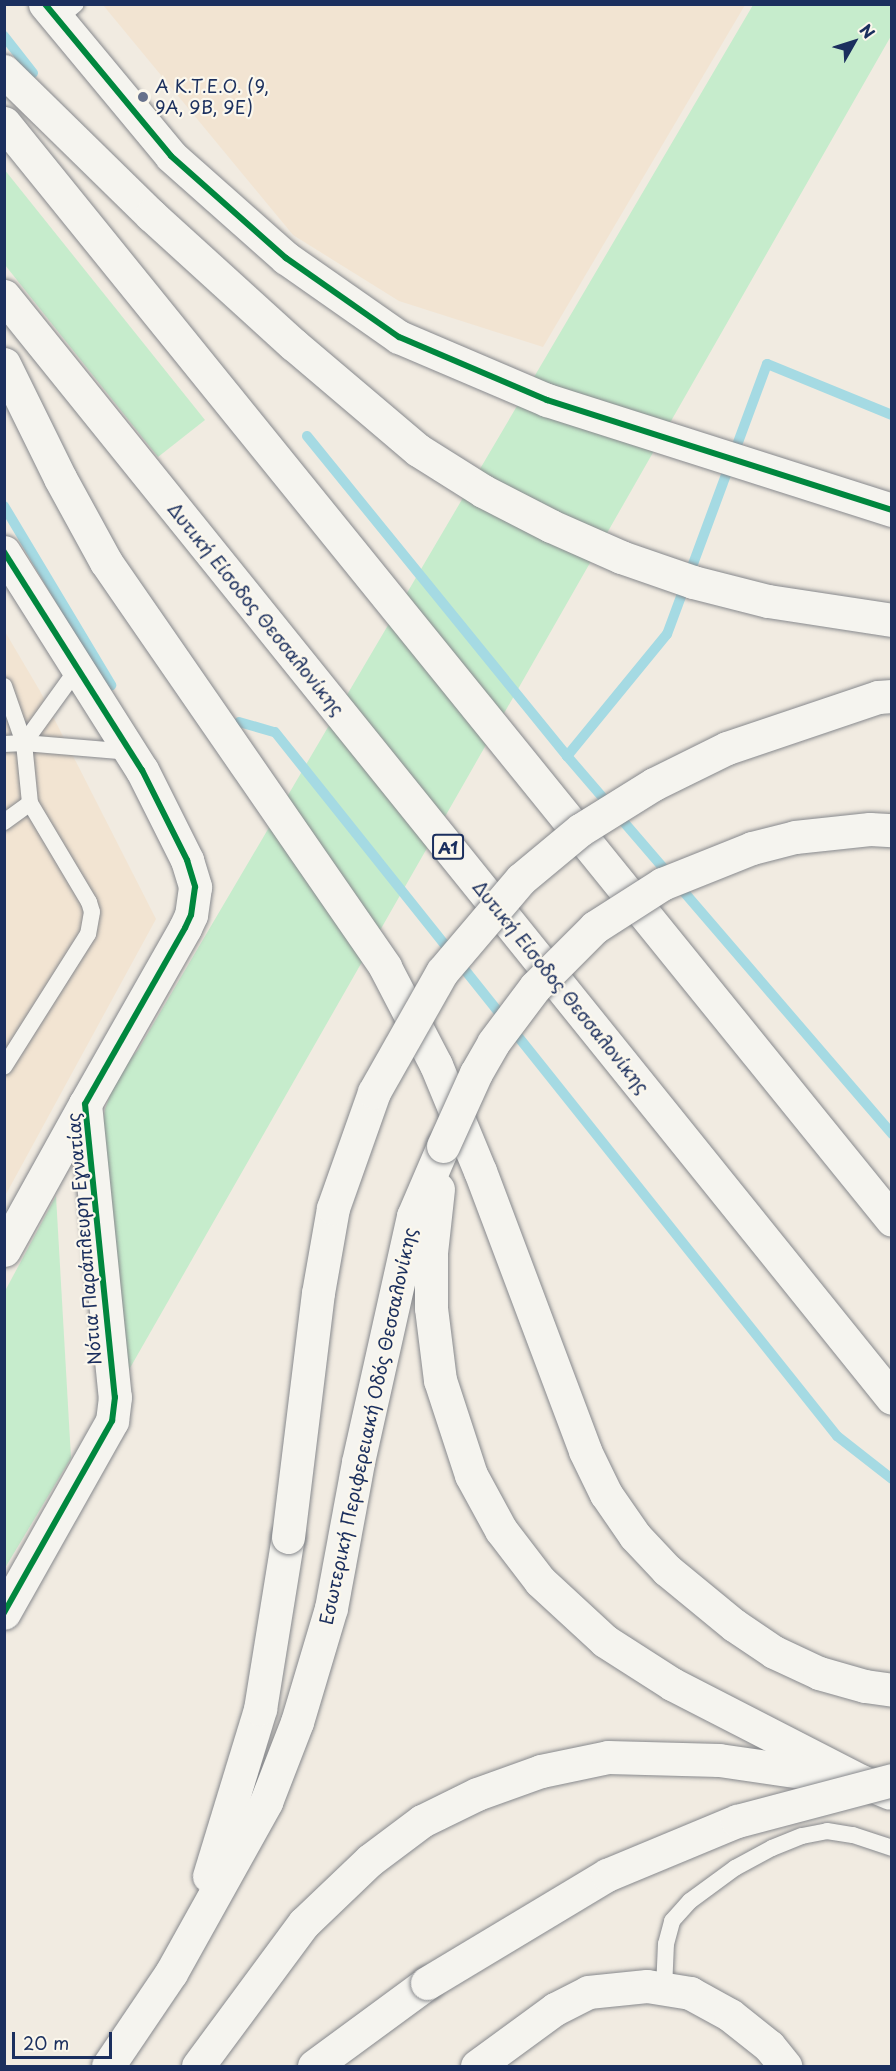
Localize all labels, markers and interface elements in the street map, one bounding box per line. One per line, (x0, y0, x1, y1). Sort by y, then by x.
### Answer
north arrow (824, 12, 884, 72)
text: N (855, 18, 881, 43)
place label: Α Κ.Τ.Ε.Ο. (9, 9Α, 9Β, 9Ε) (155, 76, 269, 118)
marker: Α Κ.Τ.Ε.Ο. (9, 9Α, 9Β, 9Ε) (136, 90, 150, 104)
street label: Δυτική Είσοδος Θεσσαλονίκης (163, 498, 349, 720)
road number: Α1 (432, 834, 464, 860)
street label: Δυτική Είσοδος Θεσσαλονίκης (468, 876, 654, 1098)
street label: Νότια Παράπλευρη Εγνατίας (62, 1112, 106, 1366)
street label: Εσωτερική Περιφερειακή Οδός Θεσσαλονίκης (315, 1224, 421, 1628)
scale bar (15, 2020, 116, 2058)
text: 20 m (23, 2029, 69, 2056)

